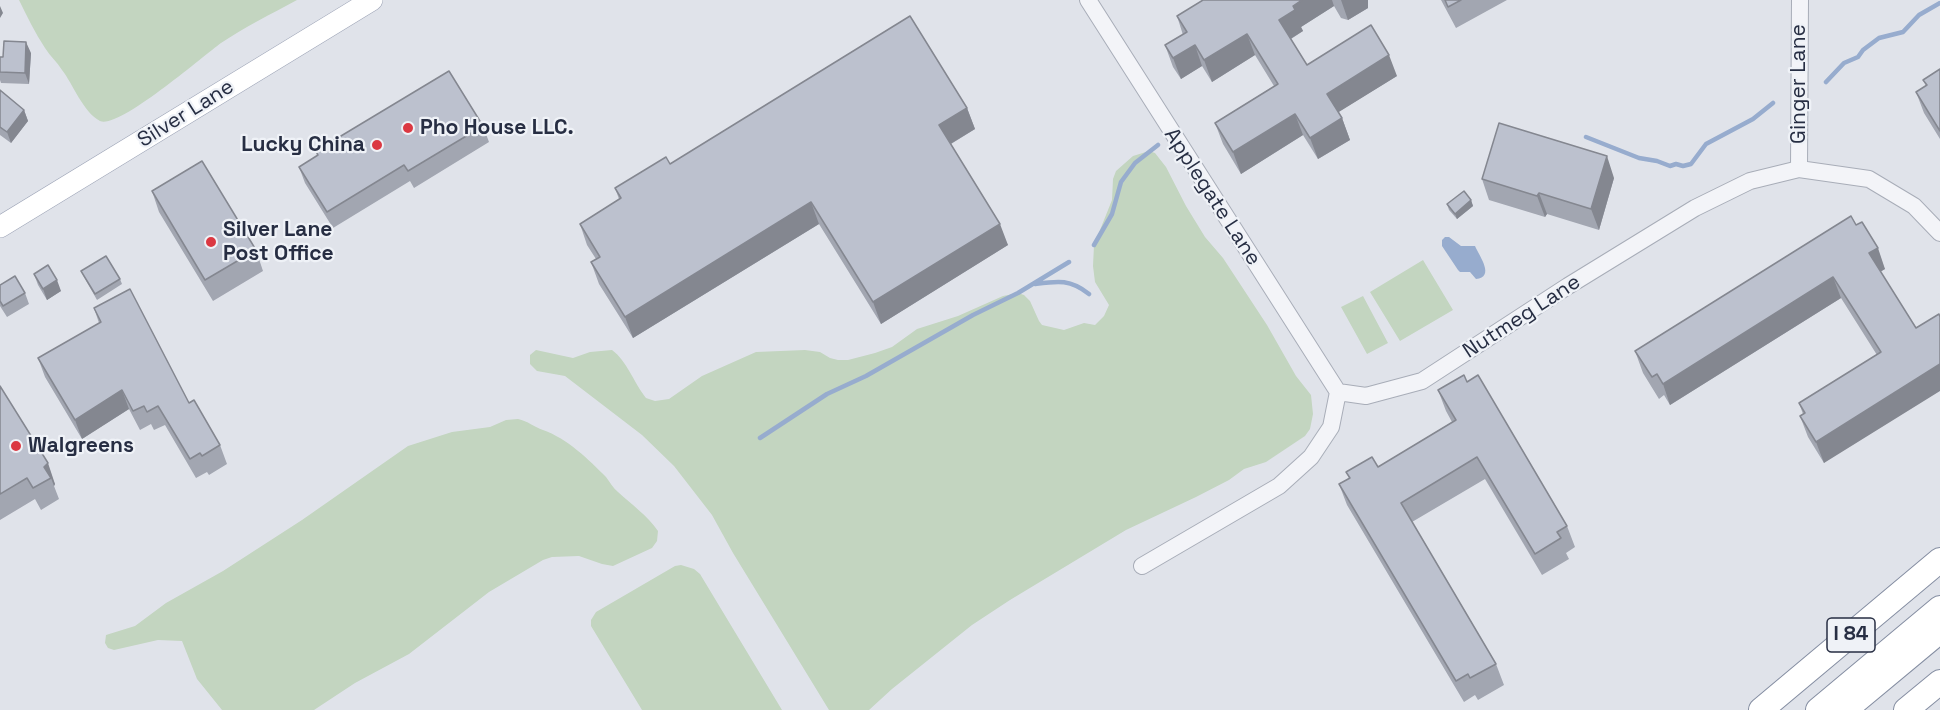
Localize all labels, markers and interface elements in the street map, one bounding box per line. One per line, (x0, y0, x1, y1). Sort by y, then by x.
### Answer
street label: Ginger Lane (1786, 24, 1812, 144)
street label: Silver Lane (133, 75, 239, 153)
place label: Pho House LLC. (420, 115, 574, 141)
marker: Pho House LLC. (401, 121, 415, 135)
street label: Applegate Lane (1158, 124, 1266, 270)
place label: Lucky China (241, 132, 365, 158)
marker: Lucky China (370, 138, 384, 152)
place label: Silver Lane Post Office (223, 217, 334, 267)
marker: Silver Lane Post Office (204, 235, 218, 249)
street label: Nutmeg Lane (1459, 270, 1585, 364)
place label: Walgreens (28, 433, 134, 459)
marker: Walgreens (9, 439, 23, 453)
road number: I 84 (1827, 618, 1875, 652)

